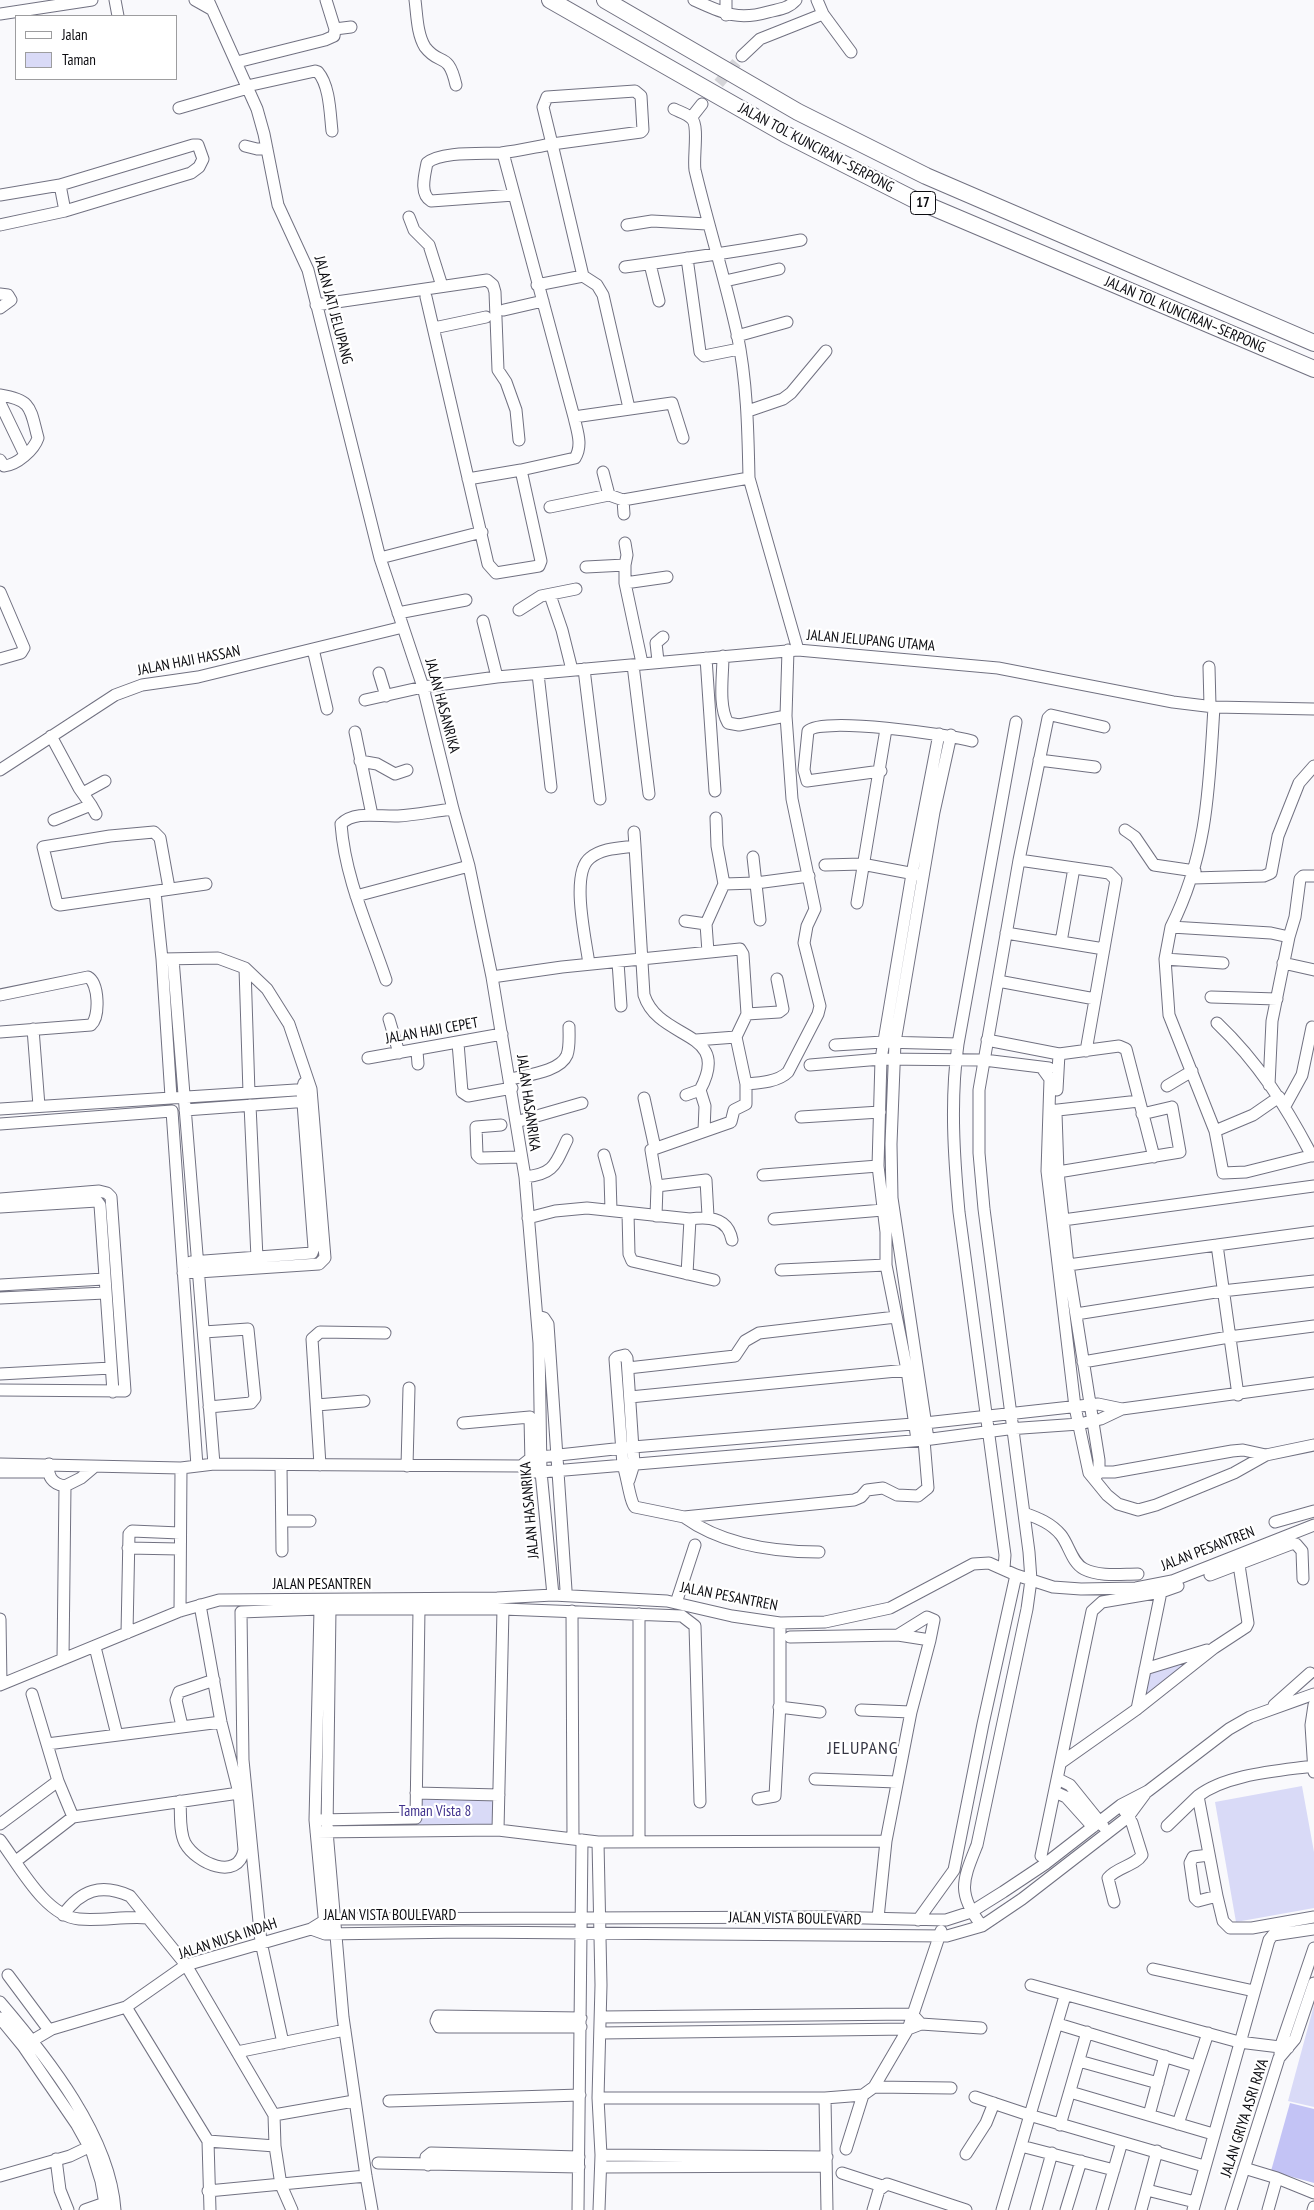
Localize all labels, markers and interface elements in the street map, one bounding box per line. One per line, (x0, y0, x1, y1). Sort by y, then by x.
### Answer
legend (15, 15, 178, 80)
text: Jalan (62, 25, 88, 44)
text: Taman (62, 50, 96, 69)
street label: JALAN TOL KUNCIRAN–SERPONG (735, 99, 897, 197)
road number: 17 (910, 192, 936, 214)
street label: JALAN JATI JELUPANG (310, 254, 356, 366)
street label: JALAN TOL KUNCIRAN–SERPONG (1102, 273, 1268, 357)
street label: JALAN JELUPANG UTAMA (806, 626, 936, 656)
street label: JALAN HAJI HASSAN (136, 642, 242, 680)
street label: JALAN HASANRIKA (421, 657, 463, 755)
street label: JALAN HAJI CEPET (384, 1014, 480, 1048)
street label: JALAN HASANRIKA (512, 1054, 544, 1152)
street label: JALAN HASANRIKA (517, 1461, 543, 1559)
street label: JALAN PESANTREN (1159, 1523, 1257, 1575)
street label: JALAN PESANTREN (273, 1576, 371, 1594)
street label: JALAN PESANTREN (679, 1579, 779, 1615)
district label: JELUPANG (826, 1738, 900, 1760)
park label: Taman Vista 8 (399, 1803, 471, 1821)
street label: JALAN VISTA BOULEVARD (324, 1907, 456, 1925)
street label: JALAN VISTA BOULEVARD (729, 1909, 861, 1929)
street label: JALAN NUSA INDAH (177, 1915, 279, 1963)
street label: JALAN GRIYA ASRI RAYA (1217, 2057, 1273, 2179)

